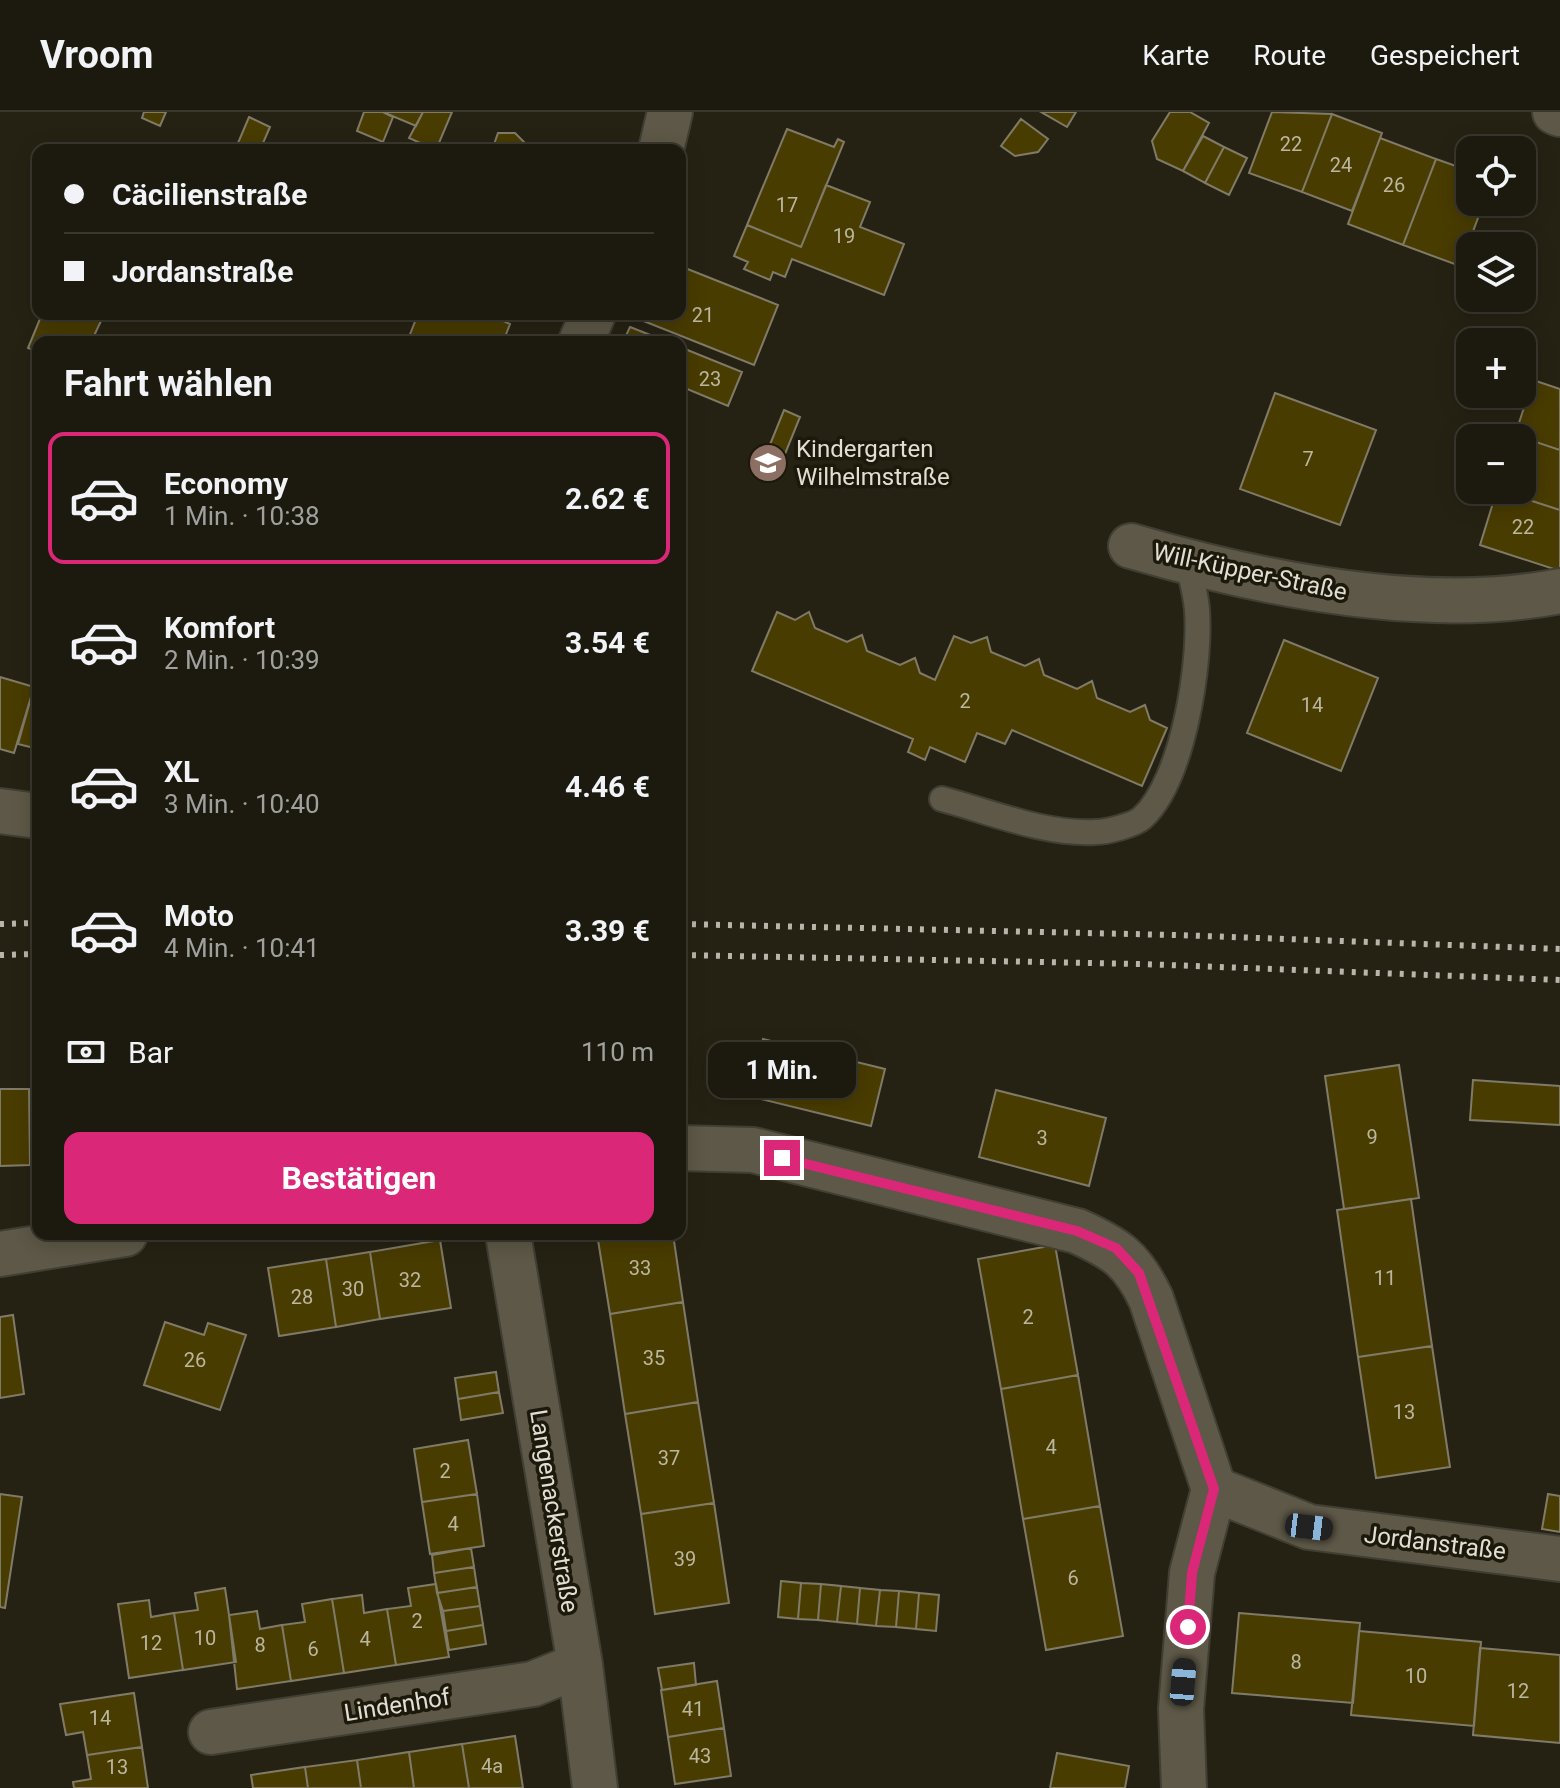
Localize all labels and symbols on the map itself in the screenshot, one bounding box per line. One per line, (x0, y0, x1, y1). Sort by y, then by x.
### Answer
house number: 22 (1280, 132, 1302, 156)
house number: 24 (1330, 153, 1352, 177)
house number: 26 (1383, 173, 1405, 197)
house number: 17 (776, 193, 798, 217)
house number: 19 (833, 224, 855, 248)
house number: 21 (692, 303, 714, 327)
house number: 23 (699, 367, 721, 391)
place label: Kindergarten Wilhelmstraße (796, 435, 950, 491)
school or university icon: Kindergarten Wilhelmstraße (747, 442, 789, 484)
house number: 7 (1302, 447, 1314, 471)
house number: 22 (1512, 515, 1534, 539)
street label: Will-Küpper-Straße (1150, 538, 1350, 606)
house number: 2 (959, 689, 971, 713)
house number: 14 (1301, 693, 1323, 717)
callout: 1 Min. (708, 1042, 856, 1098)
house number: 9 (1366, 1125, 1378, 1149)
house number: 3 (1036, 1126, 1048, 1150)
route end (764, 1140, 800, 1176)
house number: 33 (629, 1256, 651, 1280)
house number: 11 (1374, 1266, 1396, 1290)
house number: 32 (399, 1268, 421, 1292)
house number: 30 (342, 1277, 364, 1301)
house number: 28 (291, 1285, 313, 1309)
house number: 2 (1022, 1305, 1034, 1329)
house number: 35 (643, 1346, 665, 1370)
house number: 26 (184, 1348, 206, 1372)
house number: 13 (1393, 1400, 1415, 1424)
street label: Langenackerstraße (524, 1408, 584, 1614)
house number: 4 (1045, 1435, 1057, 1459)
house number: 37 (658, 1446, 680, 1470)
house number: 2 (439, 1459, 451, 1483)
house number: 4 (447, 1512, 459, 1536)
car (1284, 1512, 1334, 1542)
street label: Jordanstraße (1363, 1520, 1507, 1566)
house number: 39 (674, 1547, 696, 1571)
house number: 6 (1067, 1566, 1079, 1590)
house number: 2 (411, 1609, 423, 1633)
route start (1170, 1609, 1206, 1645)
house number: 10 (194, 1626, 216, 1650)
house number: 4 (359, 1627, 371, 1651)
house number: 12 (140, 1631, 162, 1655)
house number: 8 (254, 1633, 266, 1657)
house number: 6 (307, 1637, 319, 1661)
house number: 8 (1290, 1650, 1302, 1674)
car (1169, 1657, 1197, 1707)
house number: 10 (1405, 1664, 1427, 1688)
house number: 12 (1507, 1679, 1529, 1703)
street label: Lindenhof (342, 1683, 453, 1727)
house number: 41 (682, 1697, 704, 1721)
house number: 14 (89, 1706, 111, 1730)
house number: 43 (689, 1744, 711, 1768)
house number: 4a (481, 1754, 503, 1778)
house number: 13 (106, 1755, 128, 1779)

